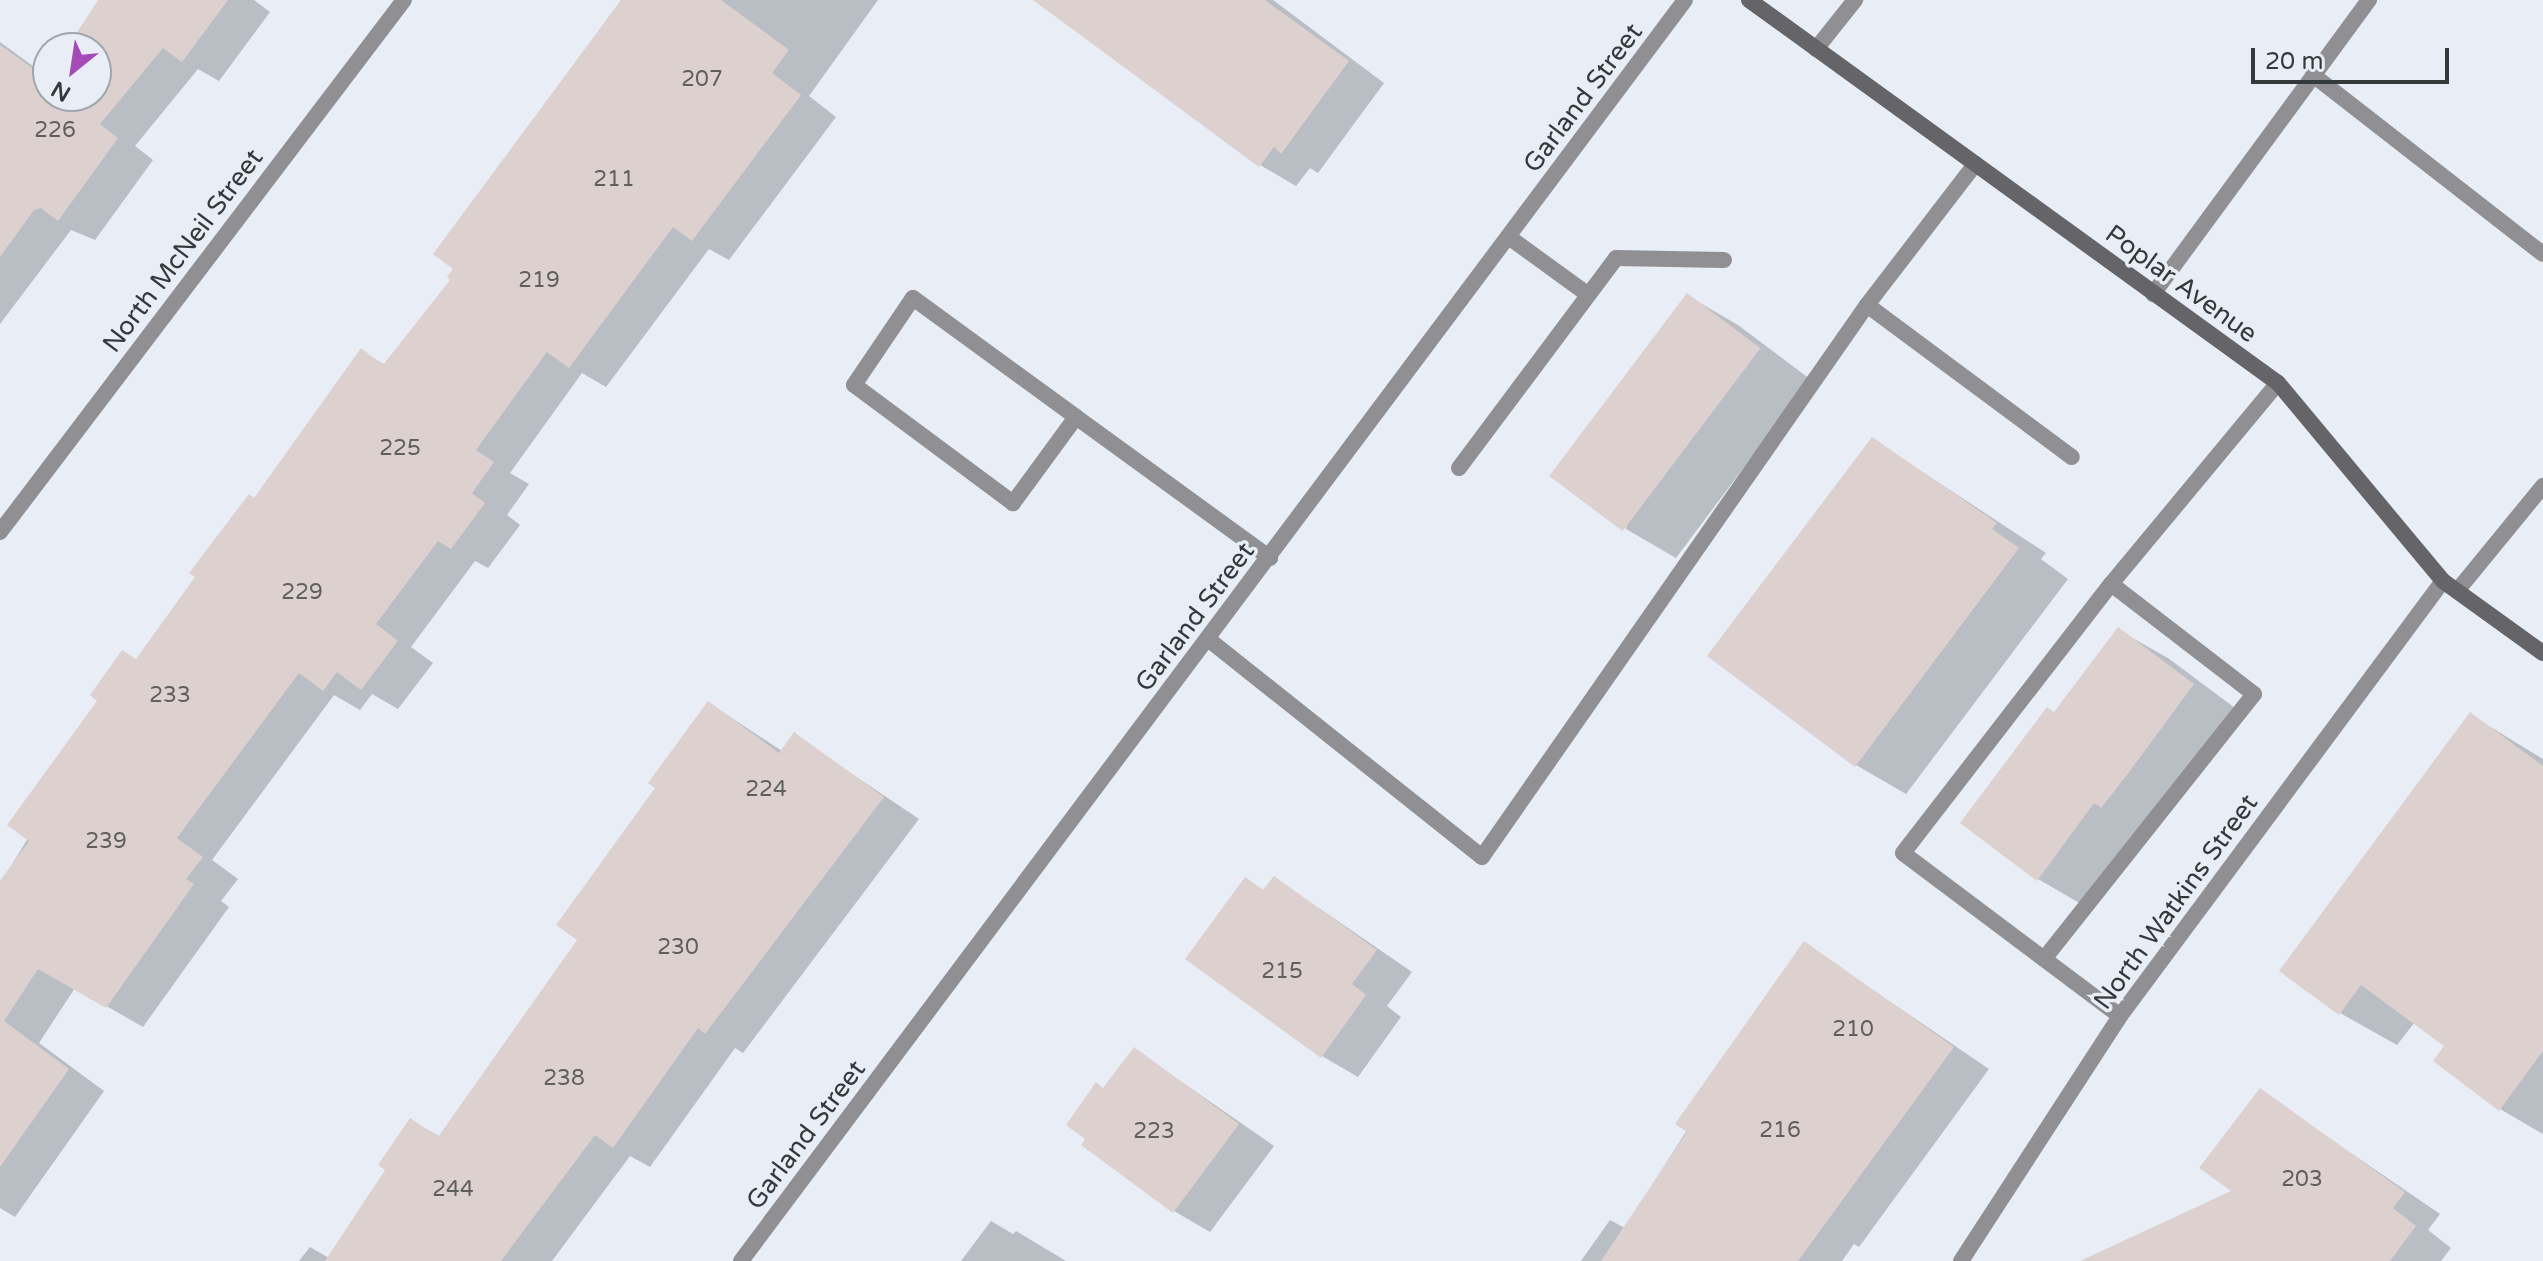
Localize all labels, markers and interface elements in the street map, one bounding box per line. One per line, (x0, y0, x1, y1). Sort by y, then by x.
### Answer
street label: Garland Street (1517, 17, 1649, 179)
north arrow (32, 32, 112, 112)
scale bar (2255, 32, 2453, 82)
text: 20 m (2265, 47, 2323, 76)
house number: 207 (681, 67, 723, 93)
text: N (47, 75, 75, 107)
house number: 226 (34, 118, 76, 144)
street label: North McNeil Street (96, 143, 270, 359)
house number: 211 (593, 167, 635, 193)
street label: Poplar Avenue (2099, 218, 2263, 350)
house number: 219 (518, 268, 560, 294)
house number: 225 (379, 436, 421, 462)
street label: Garland Street (1129, 536, 1261, 698)
house number: 229 (281, 580, 323, 606)
house number: 233 (149, 683, 191, 709)
house number: 224 (745, 777, 787, 803)
street label: North Watkins Street (2087, 788, 2265, 1016)
house number: 239 (85, 829, 127, 855)
house number: 230 (657, 935, 699, 961)
house number: 215 (1261, 959, 1303, 985)
house number: 210 (1832, 1017, 1874, 1043)
street label: Garland Street (740, 1054, 872, 1216)
house number: 238 (543, 1066, 585, 1092)
house number: 216 (1759, 1118, 1801, 1144)
house number: 223 (1133, 1119, 1175, 1145)
house number: 203 (2281, 1167, 2323, 1193)
house number: 244 (432, 1177, 474, 1203)

